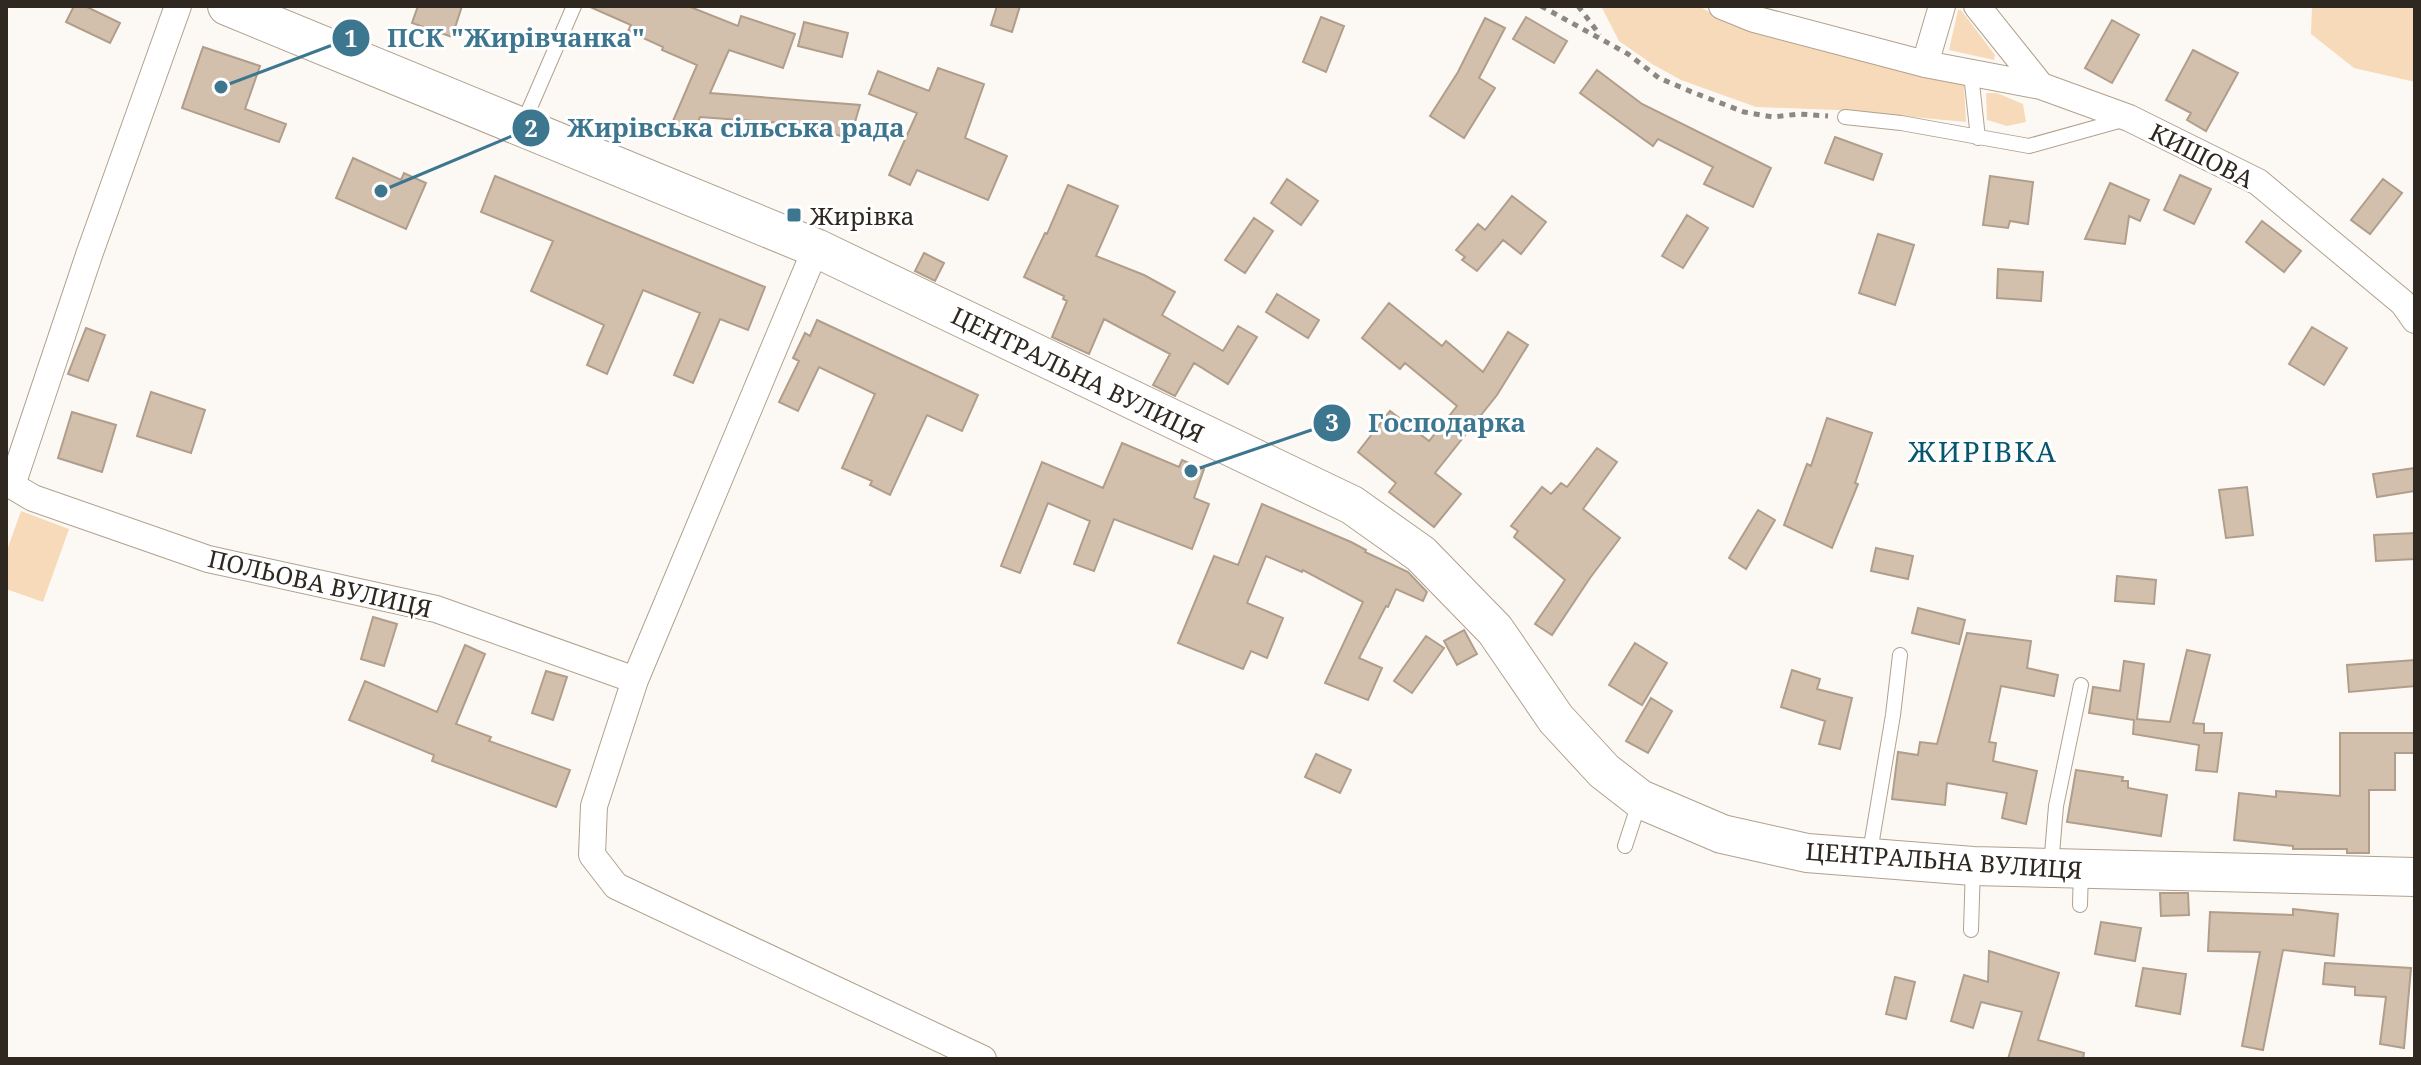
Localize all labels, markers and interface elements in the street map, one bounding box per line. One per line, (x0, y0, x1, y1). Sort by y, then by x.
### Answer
callout: ПСК "Жирівчанка" (331, 13, 661, 63)
text: ПСК "Жирівчанка" (387, 19, 645, 55)
text: 1 (344, 21, 358, 54)
callout: Жирівська сільська рада (511, 103, 920, 153)
text: Жирівська сільська рада (567, 109, 905, 145)
text: 2 (524, 111, 538, 144)
street label: КИШОВА (2144, 115, 2260, 195)
place label: Жирівка (809, 199, 914, 232)
marker: Жирівка (785, 206, 803, 224)
street label: ЦЕНТРАЛЬНА ВУЛИЦЯ (946, 298, 1210, 450)
callout: Господарка (1312, 398, 1542, 448)
text: Господарка (1368, 404, 1526, 440)
text: 3 (1325, 405, 1339, 438)
district label: ЖИРІВКА (1907, 432, 2058, 470)
street label: ПОЛЬОВА ВУЛИЦЯ (205, 541, 435, 625)
street label: ЦЕНТРАЛЬНА ВУЛИЦЯ (1805, 834, 2083, 886)

